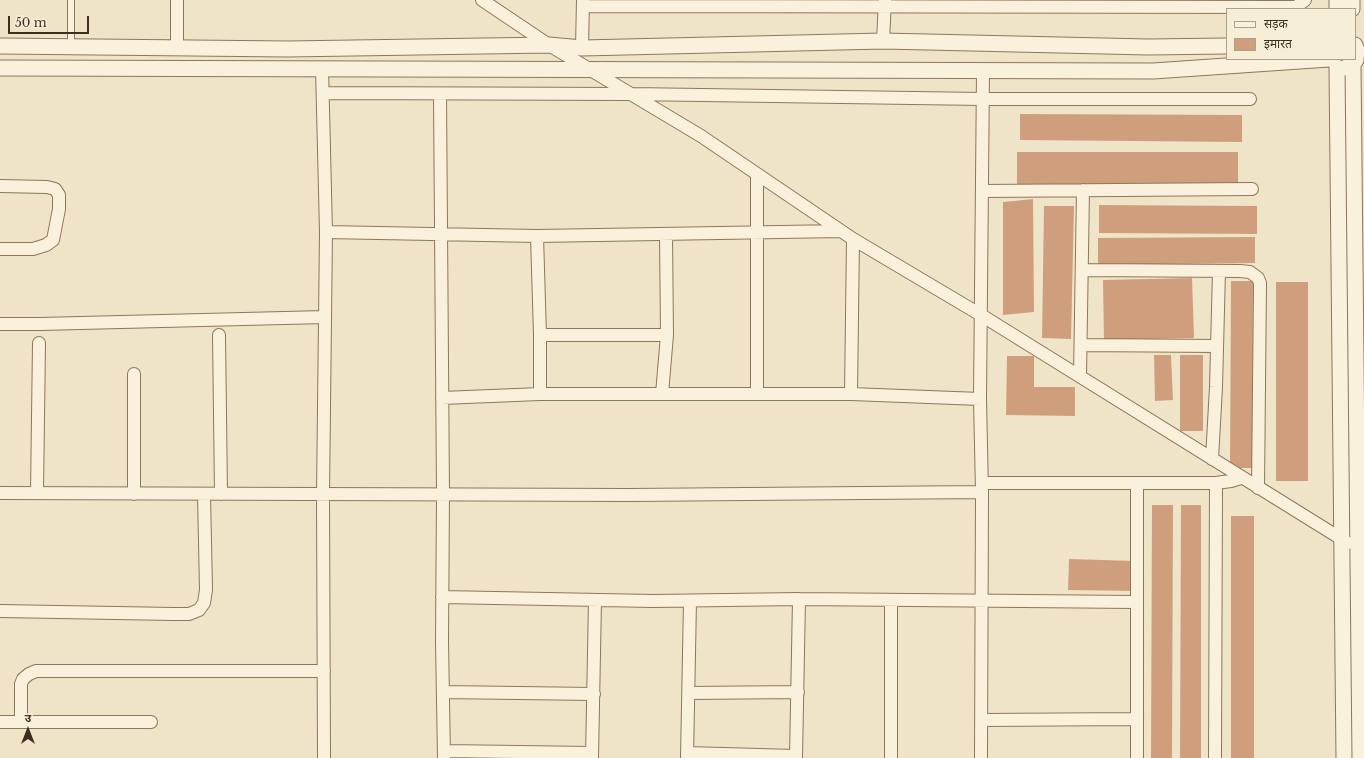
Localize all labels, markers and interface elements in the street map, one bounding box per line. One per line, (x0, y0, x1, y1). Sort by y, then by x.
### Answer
scale bar (10, 8, 91, 34)
legend (1226, 8, 1356, 60)
text: 50 m (15, 15, 47, 30)
text: सड़क (1264, 16, 1288, 31)
text: इमारत (1264, 36, 1292, 51)
north arrow (8, 710, 48, 750)
text: उ (25, 711, 31, 725)

